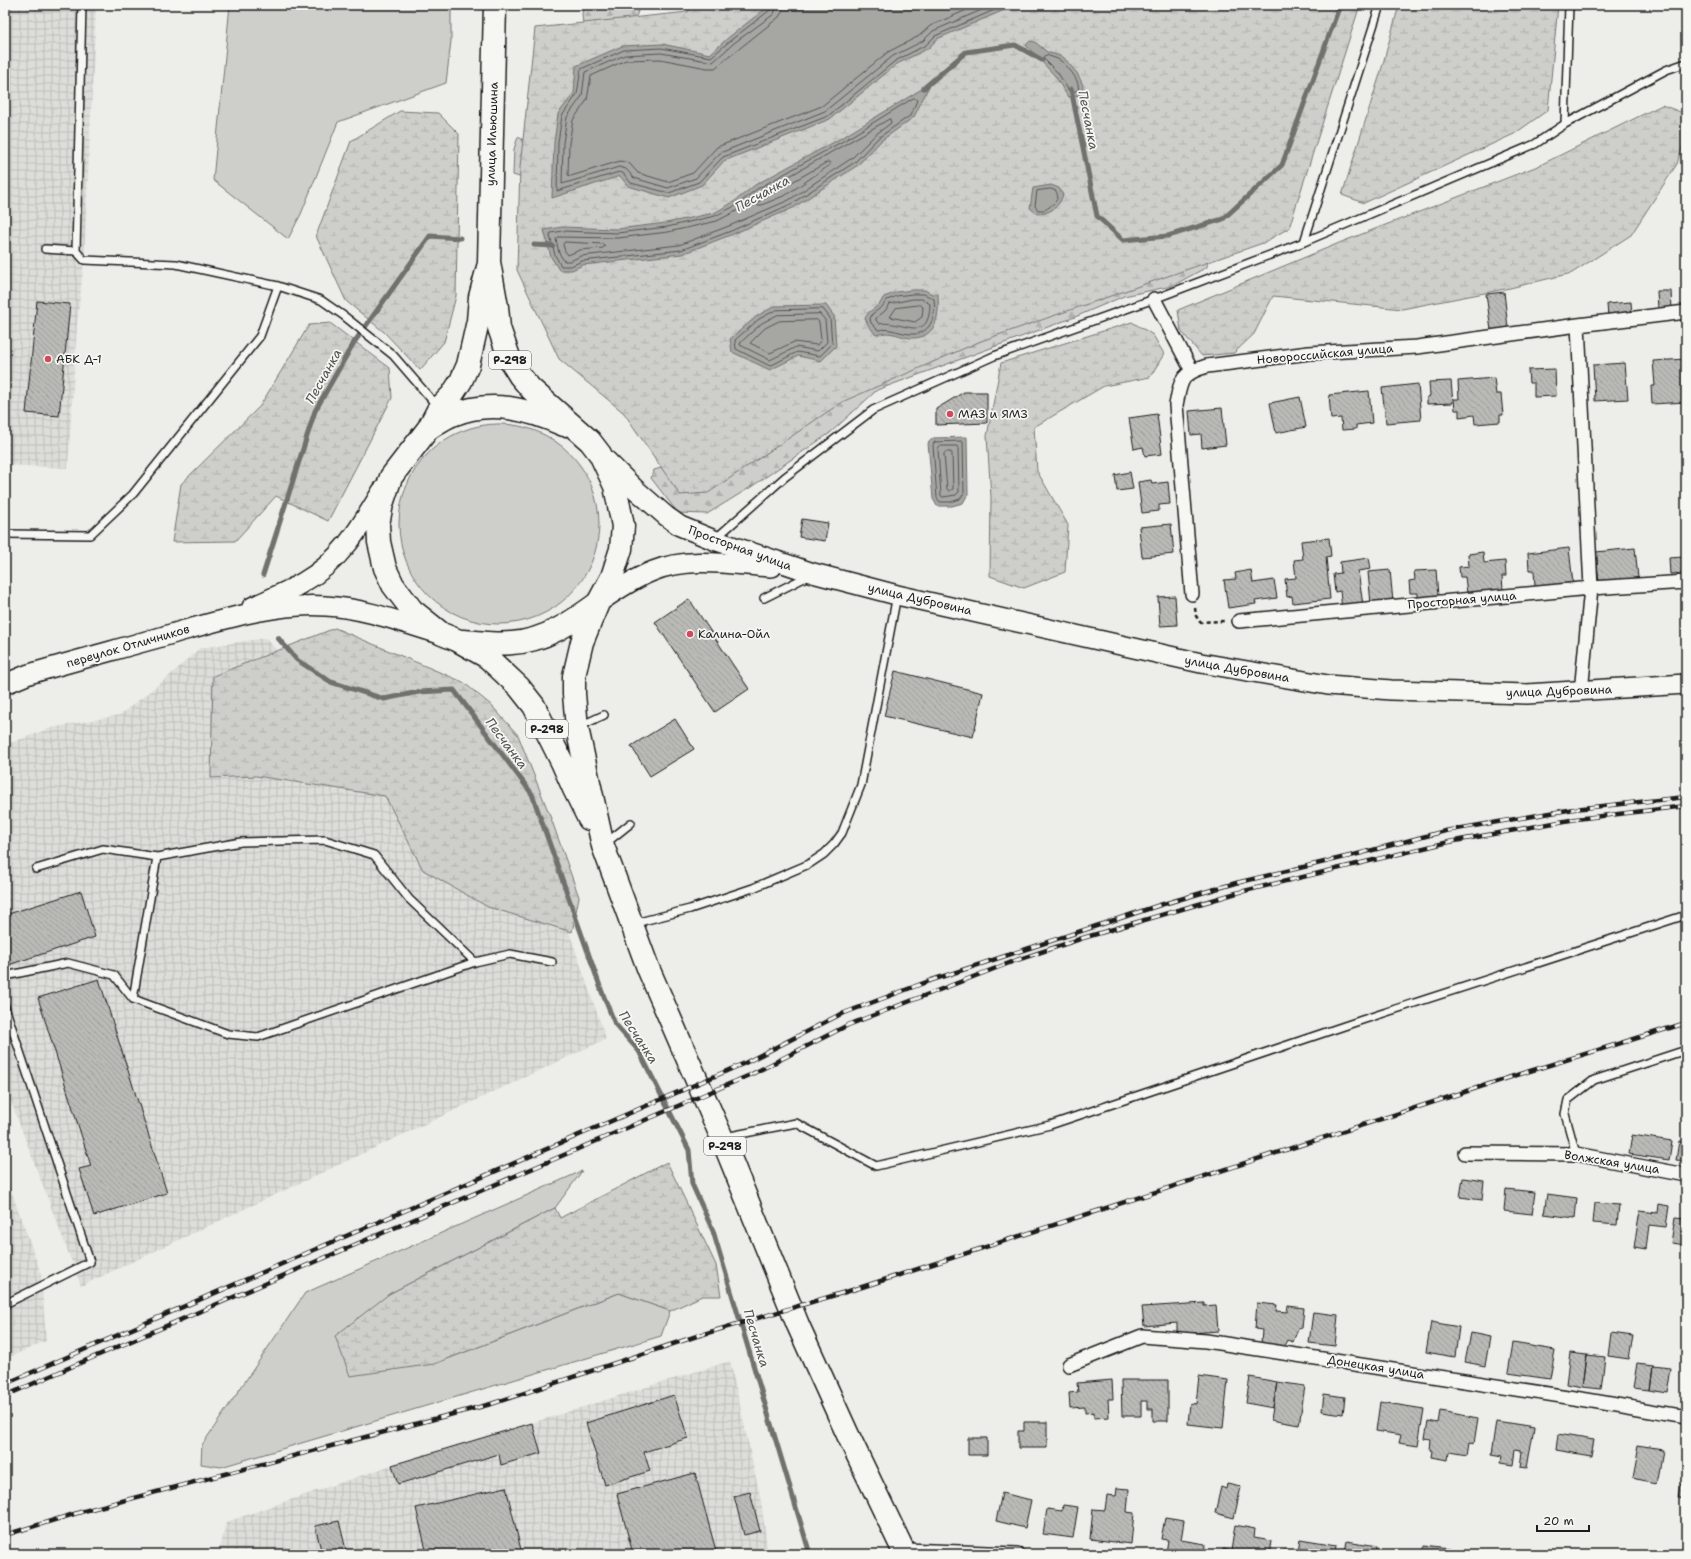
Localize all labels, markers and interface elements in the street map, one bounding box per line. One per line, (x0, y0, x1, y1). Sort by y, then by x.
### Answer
street label: улица Ильюшина (482, 81, 502, 186)
water label: Песчанка (1074, 89, 1103, 151)
water label: Песчанка (732, 171, 793, 215)
street label: Новороссийская улица (1256, 340, 1394, 368)
water label: Песчанка (301, 346, 345, 407)
place label: АБК Д-1 (56, 351, 102, 367)
road number: Р-298 (489, 351, 531, 369)
marker: АБК Д-1 (43, 354, 53, 364)
place label: МАЗ и ЯМЗ (958, 406, 1028, 422)
marker: МАЗ и ЯМЗ (945, 409, 955, 419)
street label: Просторная улица (686, 522, 794, 574)
street label: улица Дубровина (866, 579, 974, 619)
street label: Просторная улица (1407, 587, 1517, 613)
street label: переулок Отличников (65, 621, 191, 671)
place label: Калина-Ойл (698, 626, 770, 642)
marker: Калина-Ойл (685, 629, 695, 639)
street label: улица Дубровина (1183, 652, 1291, 686)
street label: улица Дубровина (1506, 681, 1613, 701)
water label: Песчанка (482, 714, 531, 772)
road number: Р-298 (526, 720, 568, 738)
water label: Песчанка (615, 1007, 662, 1067)
road number: Р-298 (704, 1137, 746, 1155)
street label: Волжская улица (1563, 1147, 1661, 1178)
water label: Песчанка (740, 1307, 773, 1369)
street label: Донецкая улица (1326, 1351, 1426, 1383)
scale bar (1537, 1507, 1589, 1533)
text: 20 m (1543, 1513, 1574, 1529)

